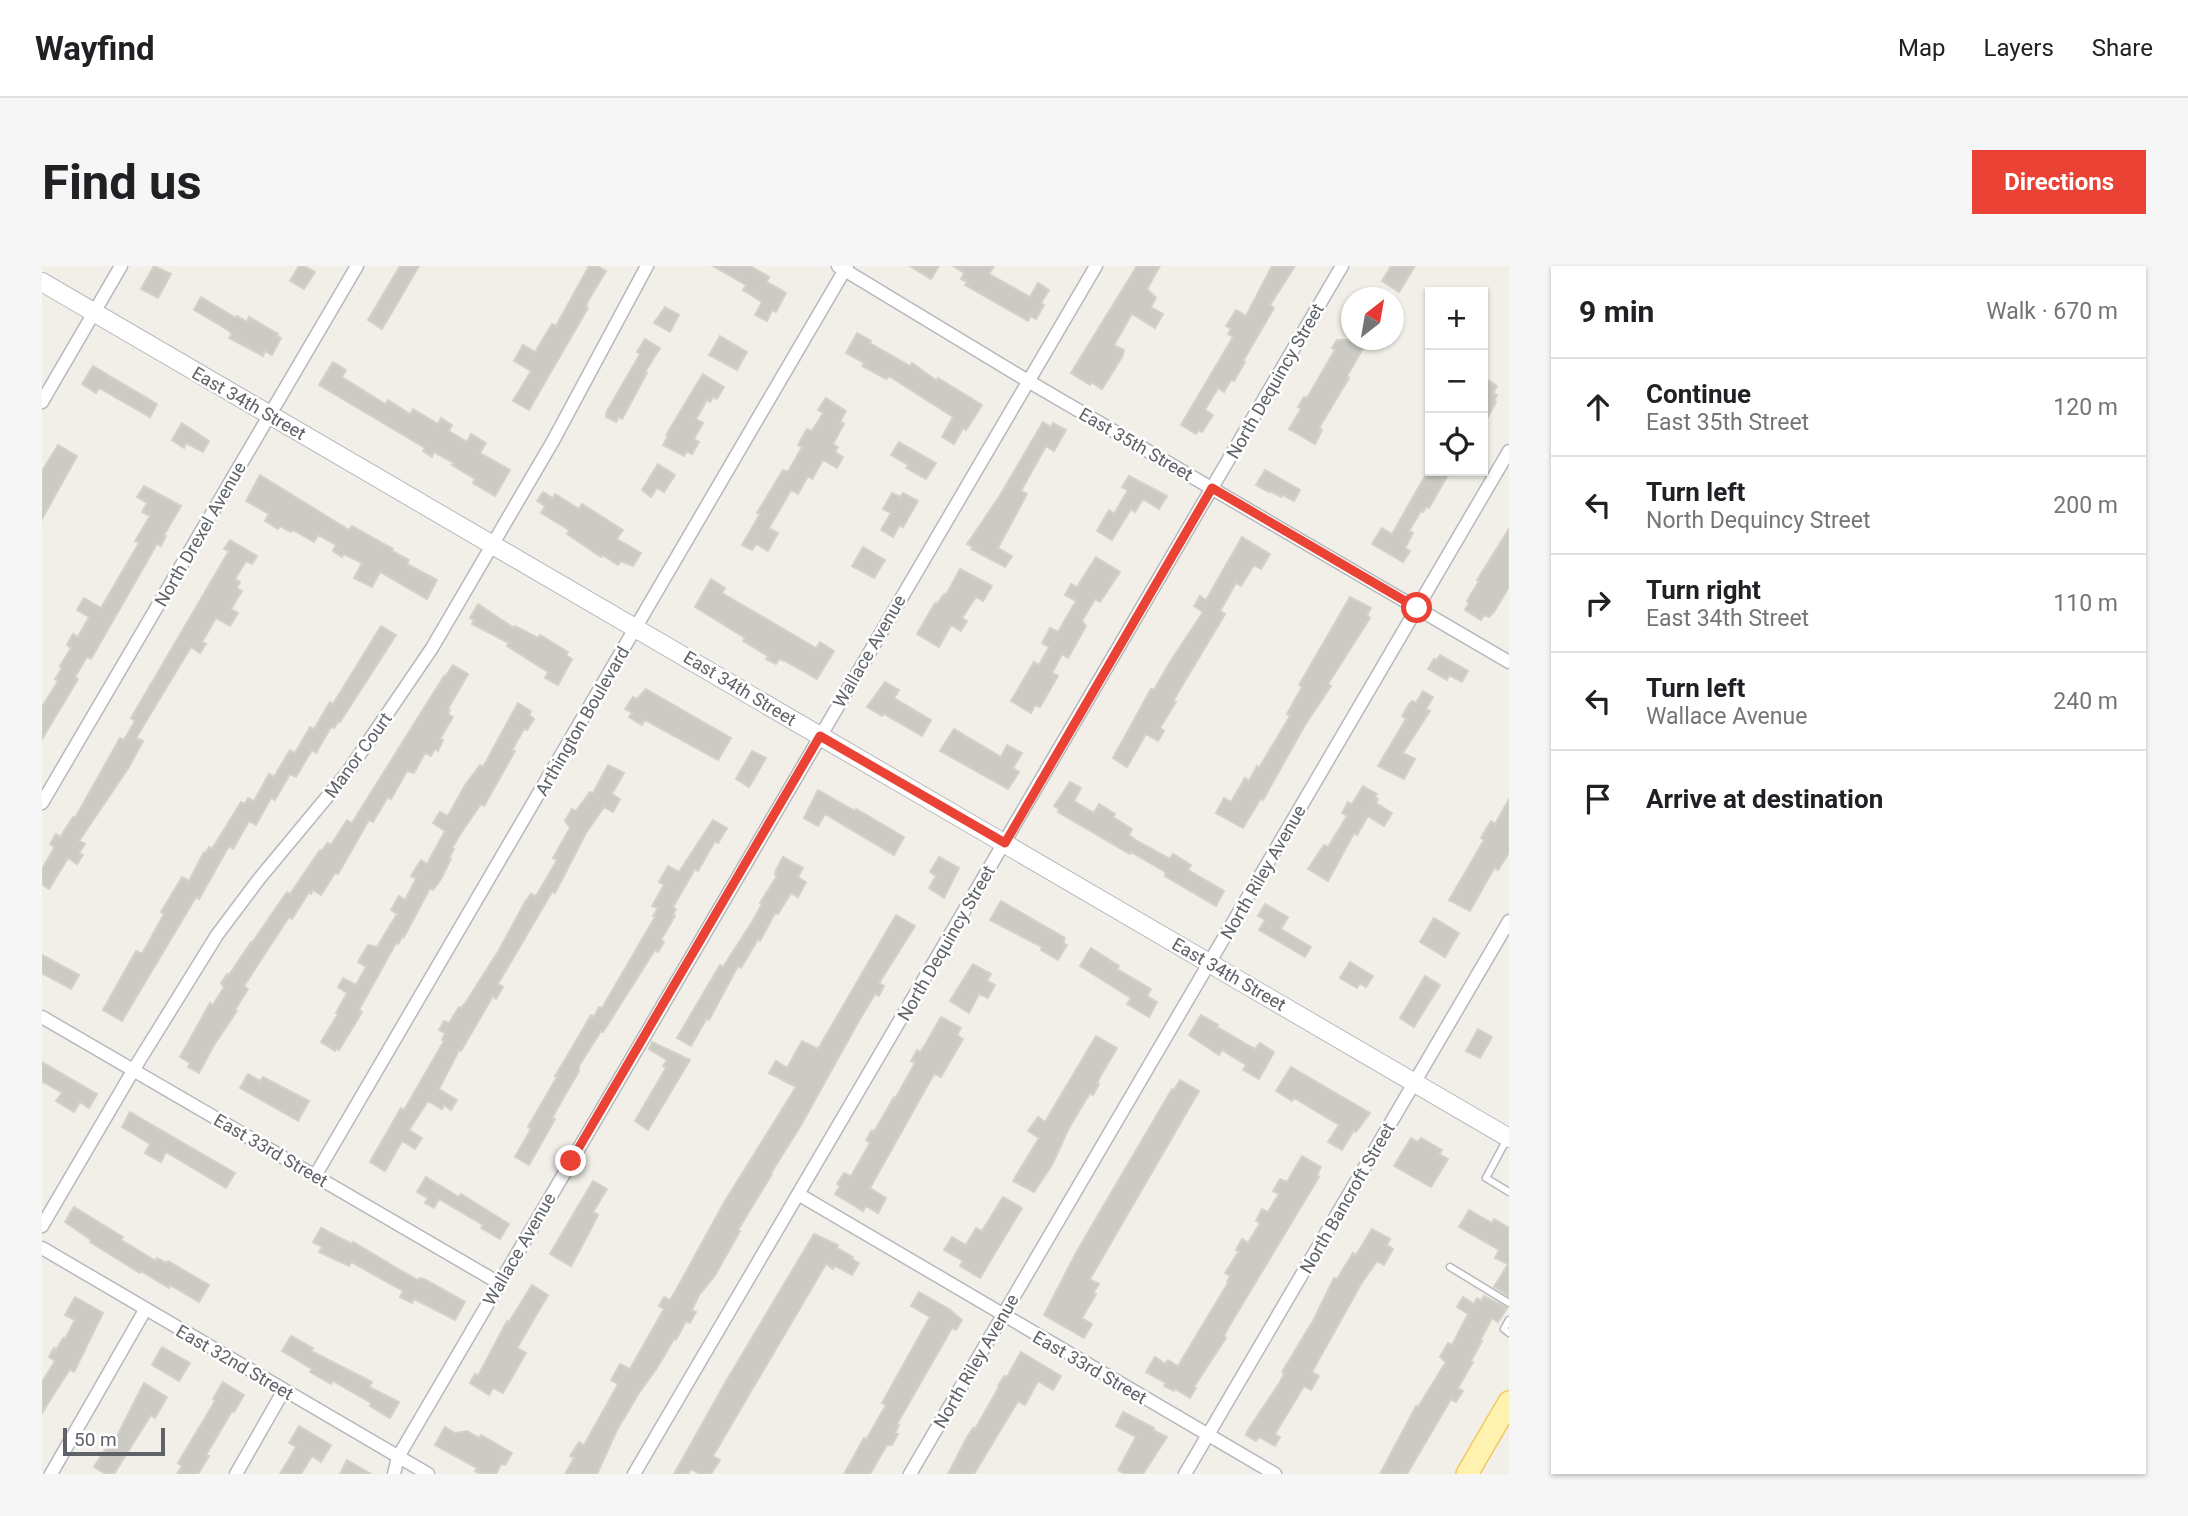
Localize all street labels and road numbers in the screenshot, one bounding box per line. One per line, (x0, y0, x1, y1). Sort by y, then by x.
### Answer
street label: North Dequincy Street (1222, 300, 1328, 462)
street label: East 34th Street (188, 362, 310, 444)
street label: East 35th Street (1075, 403, 1197, 485)
street label: North Drexel Avenue (150, 458, 250, 610)
street label: Wallace Avenue (828, 591, 910, 711)
street label: Arthington Boulevard (531, 643, 633, 799)
street label: East 34th Street (680, 646, 800, 730)
street label: Manor Court (320, 708, 396, 802)
street label: North Riley Avenue (1216, 801, 1310, 943)
street label: North Dequincy Street (893, 862, 999, 1024)
street label: East 34th Street (1168, 933, 1290, 1015)
street label: East 33rd Street (210, 1109, 332, 1191)
street label: North Bancroft Street (1295, 1119, 1399, 1277)
street label: Wallace Avenue (478, 1189, 560, 1309)
street label: North Riley Avenue (929, 1290, 1023, 1432)
street label: East 32nd Street (173, 1320, 297, 1404)
street label: East 33rd Street (1029, 1326, 1151, 1408)

